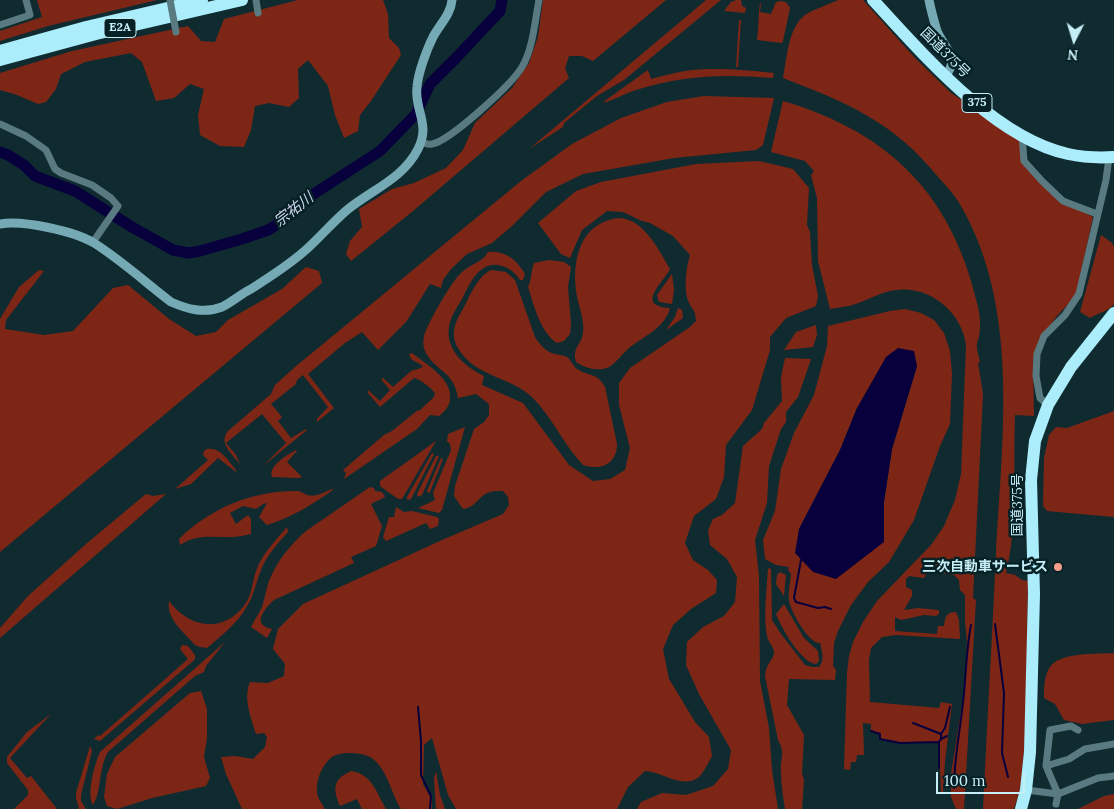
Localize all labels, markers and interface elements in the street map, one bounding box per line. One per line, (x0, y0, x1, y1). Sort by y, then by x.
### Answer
north arrow (1049, 15, 1099, 65)
road number: E2A (104, 18, 136, 38)
street label: 国道375号 (917, 25, 973, 81)
text: N (1067, 46, 1079, 64)
road number: 375 (962, 94, 992, 112)
water label: 宗祐川 (271, 189, 317, 231)
street label: 国道375号 (1010, 473, 1026, 537)
place label: 三次自動車サービス (922, 559, 1048, 575)
marker: 三次自動車サービス (1052, 561, 1064, 573)
scale bar (939, 762, 1028, 794)
text: 100 m (944, 771, 985, 790)

